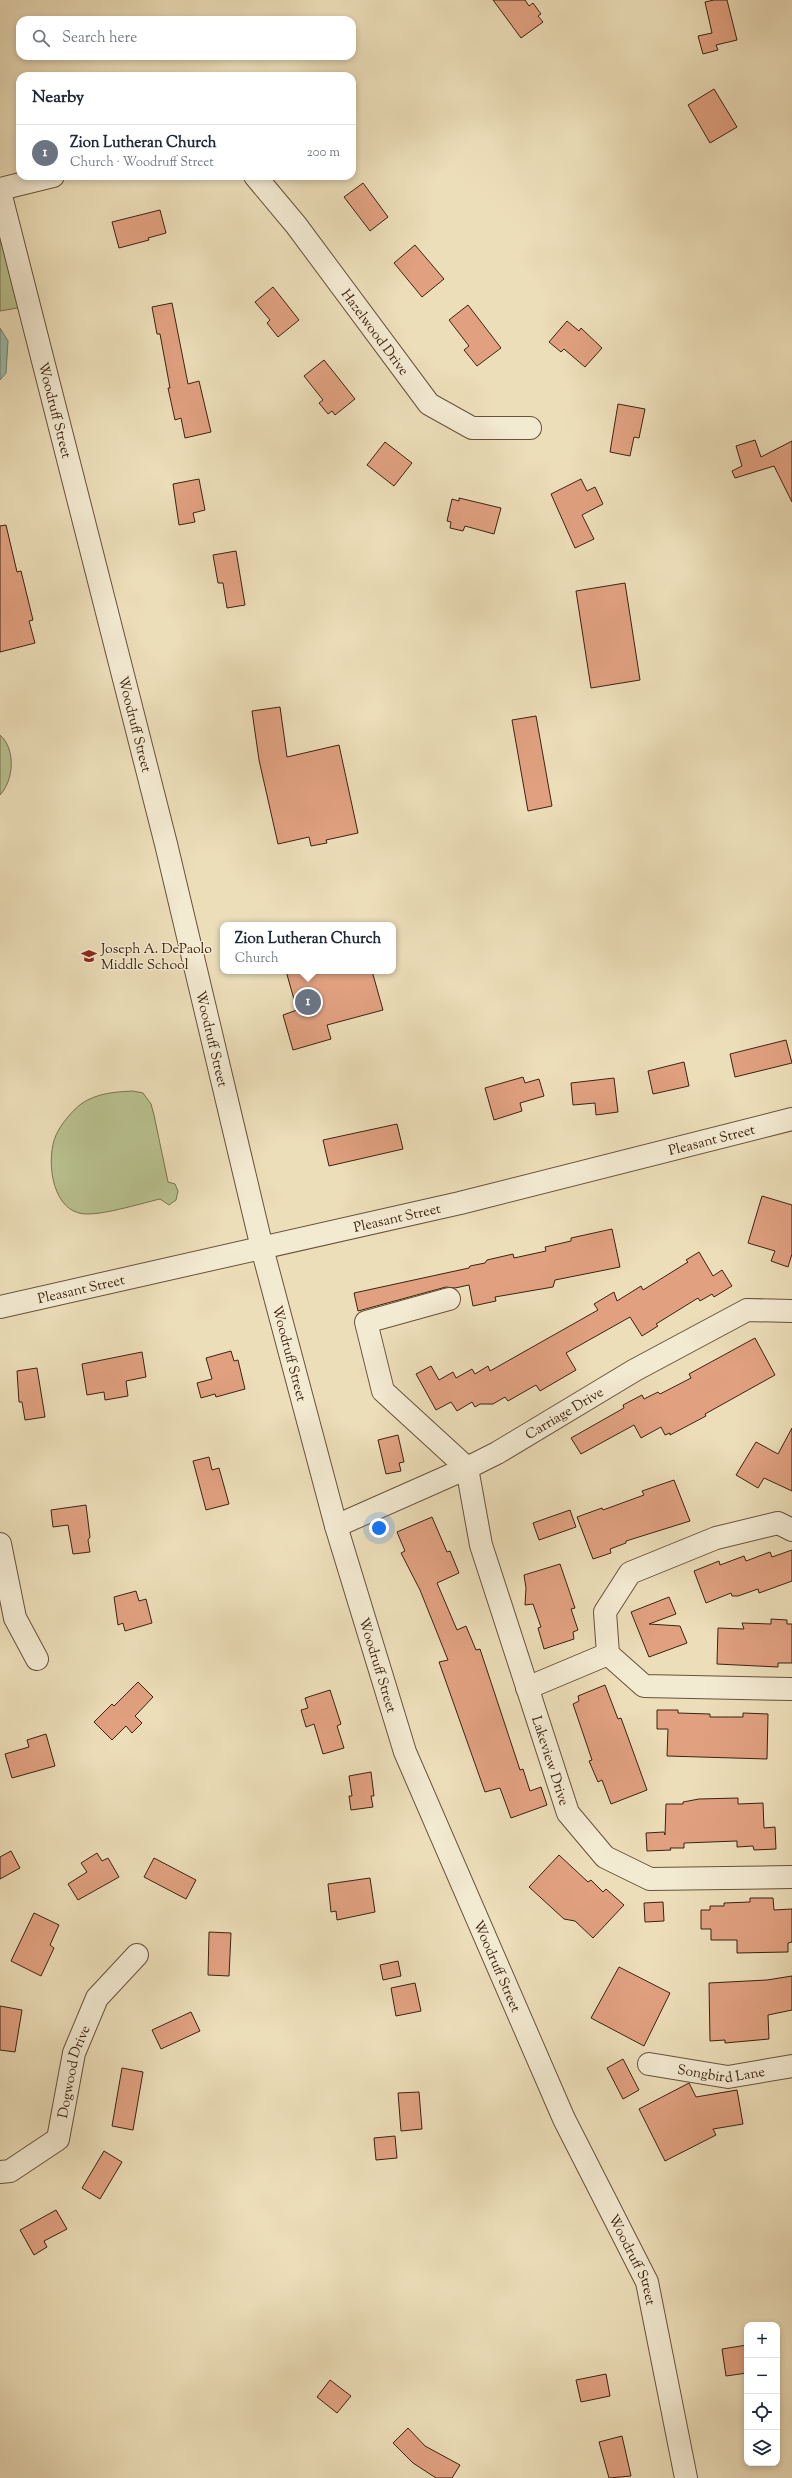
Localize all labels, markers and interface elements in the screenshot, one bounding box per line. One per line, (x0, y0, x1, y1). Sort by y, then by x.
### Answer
search box (16, 16, 356, 60)
icon: search (30, 27, 52, 49)
text: Search here (62, 28, 137, 49)
text: Nearby (32, 86, 84, 110)
text: Zion Lutheran Church (70, 133, 217, 154)
text: 1 (43, 144, 47, 162)
text: 200 m (307, 144, 340, 162)
text: Church · Woodruff Street (70, 154, 214, 172)
street label: Hazelwood Drive (335, 286, 413, 380)
street label: Woodruff Street (32, 360, 75, 461)
street label: Woodruff Street (112, 674, 155, 775)
popup (220, 922, 396, 974)
text: Zion Lutheran Church (235, 929, 381, 950)
place label: Joseph A. DePaolo Middle School (100, 940, 212, 976)
school or university icon: Joseph A. DePaolo Middle School (80, 947, 98, 965)
text: Church (235, 950, 279, 968)
pin: 1 (295, 987, 321, 1017)
street label: Woodruff Street (189, 989, 231, 1090)
street label: Pleasant Street (666, 1121, 758, 1162)
street label: Pleasant Street (352, 1200, 443, 1239)
street label: Pleasant Street (36, 1271, 127, 1310)
street label: Woodruff Street (266, 1304, 310, 1404)
street label: Carriage Drive (522, 1383, 608, 1446)
your location (369, 1518, 389, 1538)
street label: Woodruff Street (353, 1616, 400, 1716)
street label: Lakeview Drive (525, 1714, 573, 1809)
street label: Woodruff Street (467, 1917, 525, 2016)
street label: Dogwood Drive (54, 2023, 96, 2120)
street label: Songbird Lane (676, 2061, 767, 2089)
street label: Woodruff Street (602, 2211, 659, 2307)
map controls (744, 2322, 780, 2466)
button: + (744, 2322, 780, 2358)
button: − (744, 2358, 780, 2394)
button: locate (744, 2394, 780, 2430)
button: layers (744, 2430, 780, 2466)

